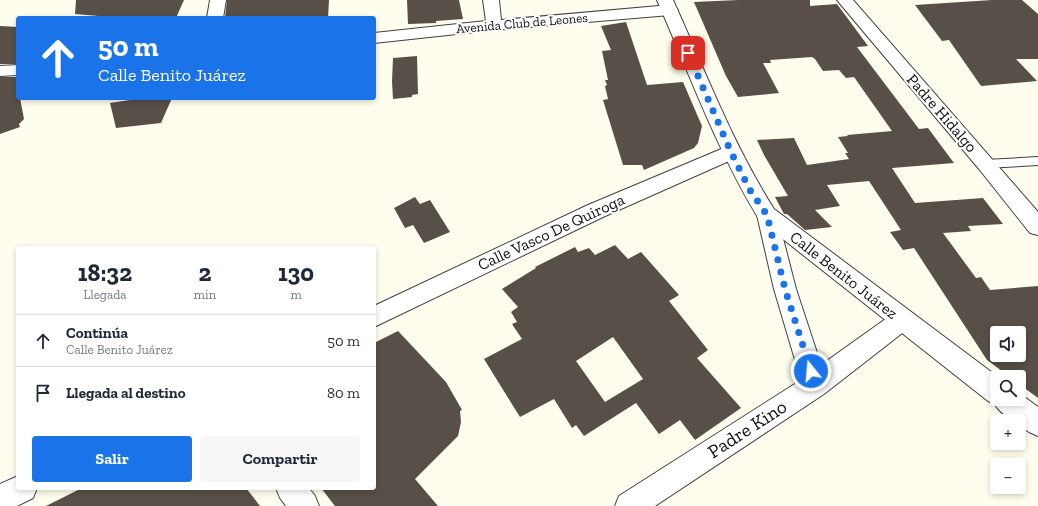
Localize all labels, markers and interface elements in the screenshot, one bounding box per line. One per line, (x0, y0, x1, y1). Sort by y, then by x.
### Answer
street label: Avenida Club de Leones (456, 10, 589, 36)
text: 50 m (98, 30, 159, 63)
icon: ahead (32, 32, 84, 84)
pin (671, 36, 705, 70)
icon: arrive (677, 42, 699, 64)
text: Calle Benito Juárez (98, 64, 246, 86)
street label: Padre Hidalgo (903, 70, 981, 156)
street label: Calle Vasco De Quiroga (475, 190, 628, 274)
street label: Calle Benito Juárez (786, 227, 902, 323)
text: 18:32 (78, 258, 132, 287)
text: 2 (199, 258, 211, 287)
text: 130 (278, 258, 314, 287)
text: Llegada (83, 287, 127, 302)
text: min (194, 287, 216, 302)
text: m (290, 287, 302, 302)
text: Continúa (66, 324, 128, 342)
map controls (990, 326, 1026, 494)
button: sound (990, 326, 1026, 362)
icon: ahead (32, 330, 54, 352)
text: 50 m (327, 332, 360, 350)
text: Calle Benito Juárez (66, 342, 173, 357)
position arrow (790, 350, 832, 392)
button: search (990, 370, 1026, 406)
icon: arrive (32, 382, 54, 404)
text: Llegada al destino (66, 384, 186, 402)
text: 80 m (327, 384, 360, 402)
street label: Padre Kino (703, 395, 791, 463)
button: + (990, 414, 1026, 450)
button: Salir (32, 436, 192, 482)
button: Compartir (200, 436, 360, 482)
button: − (990, 458, 1026, 494)

